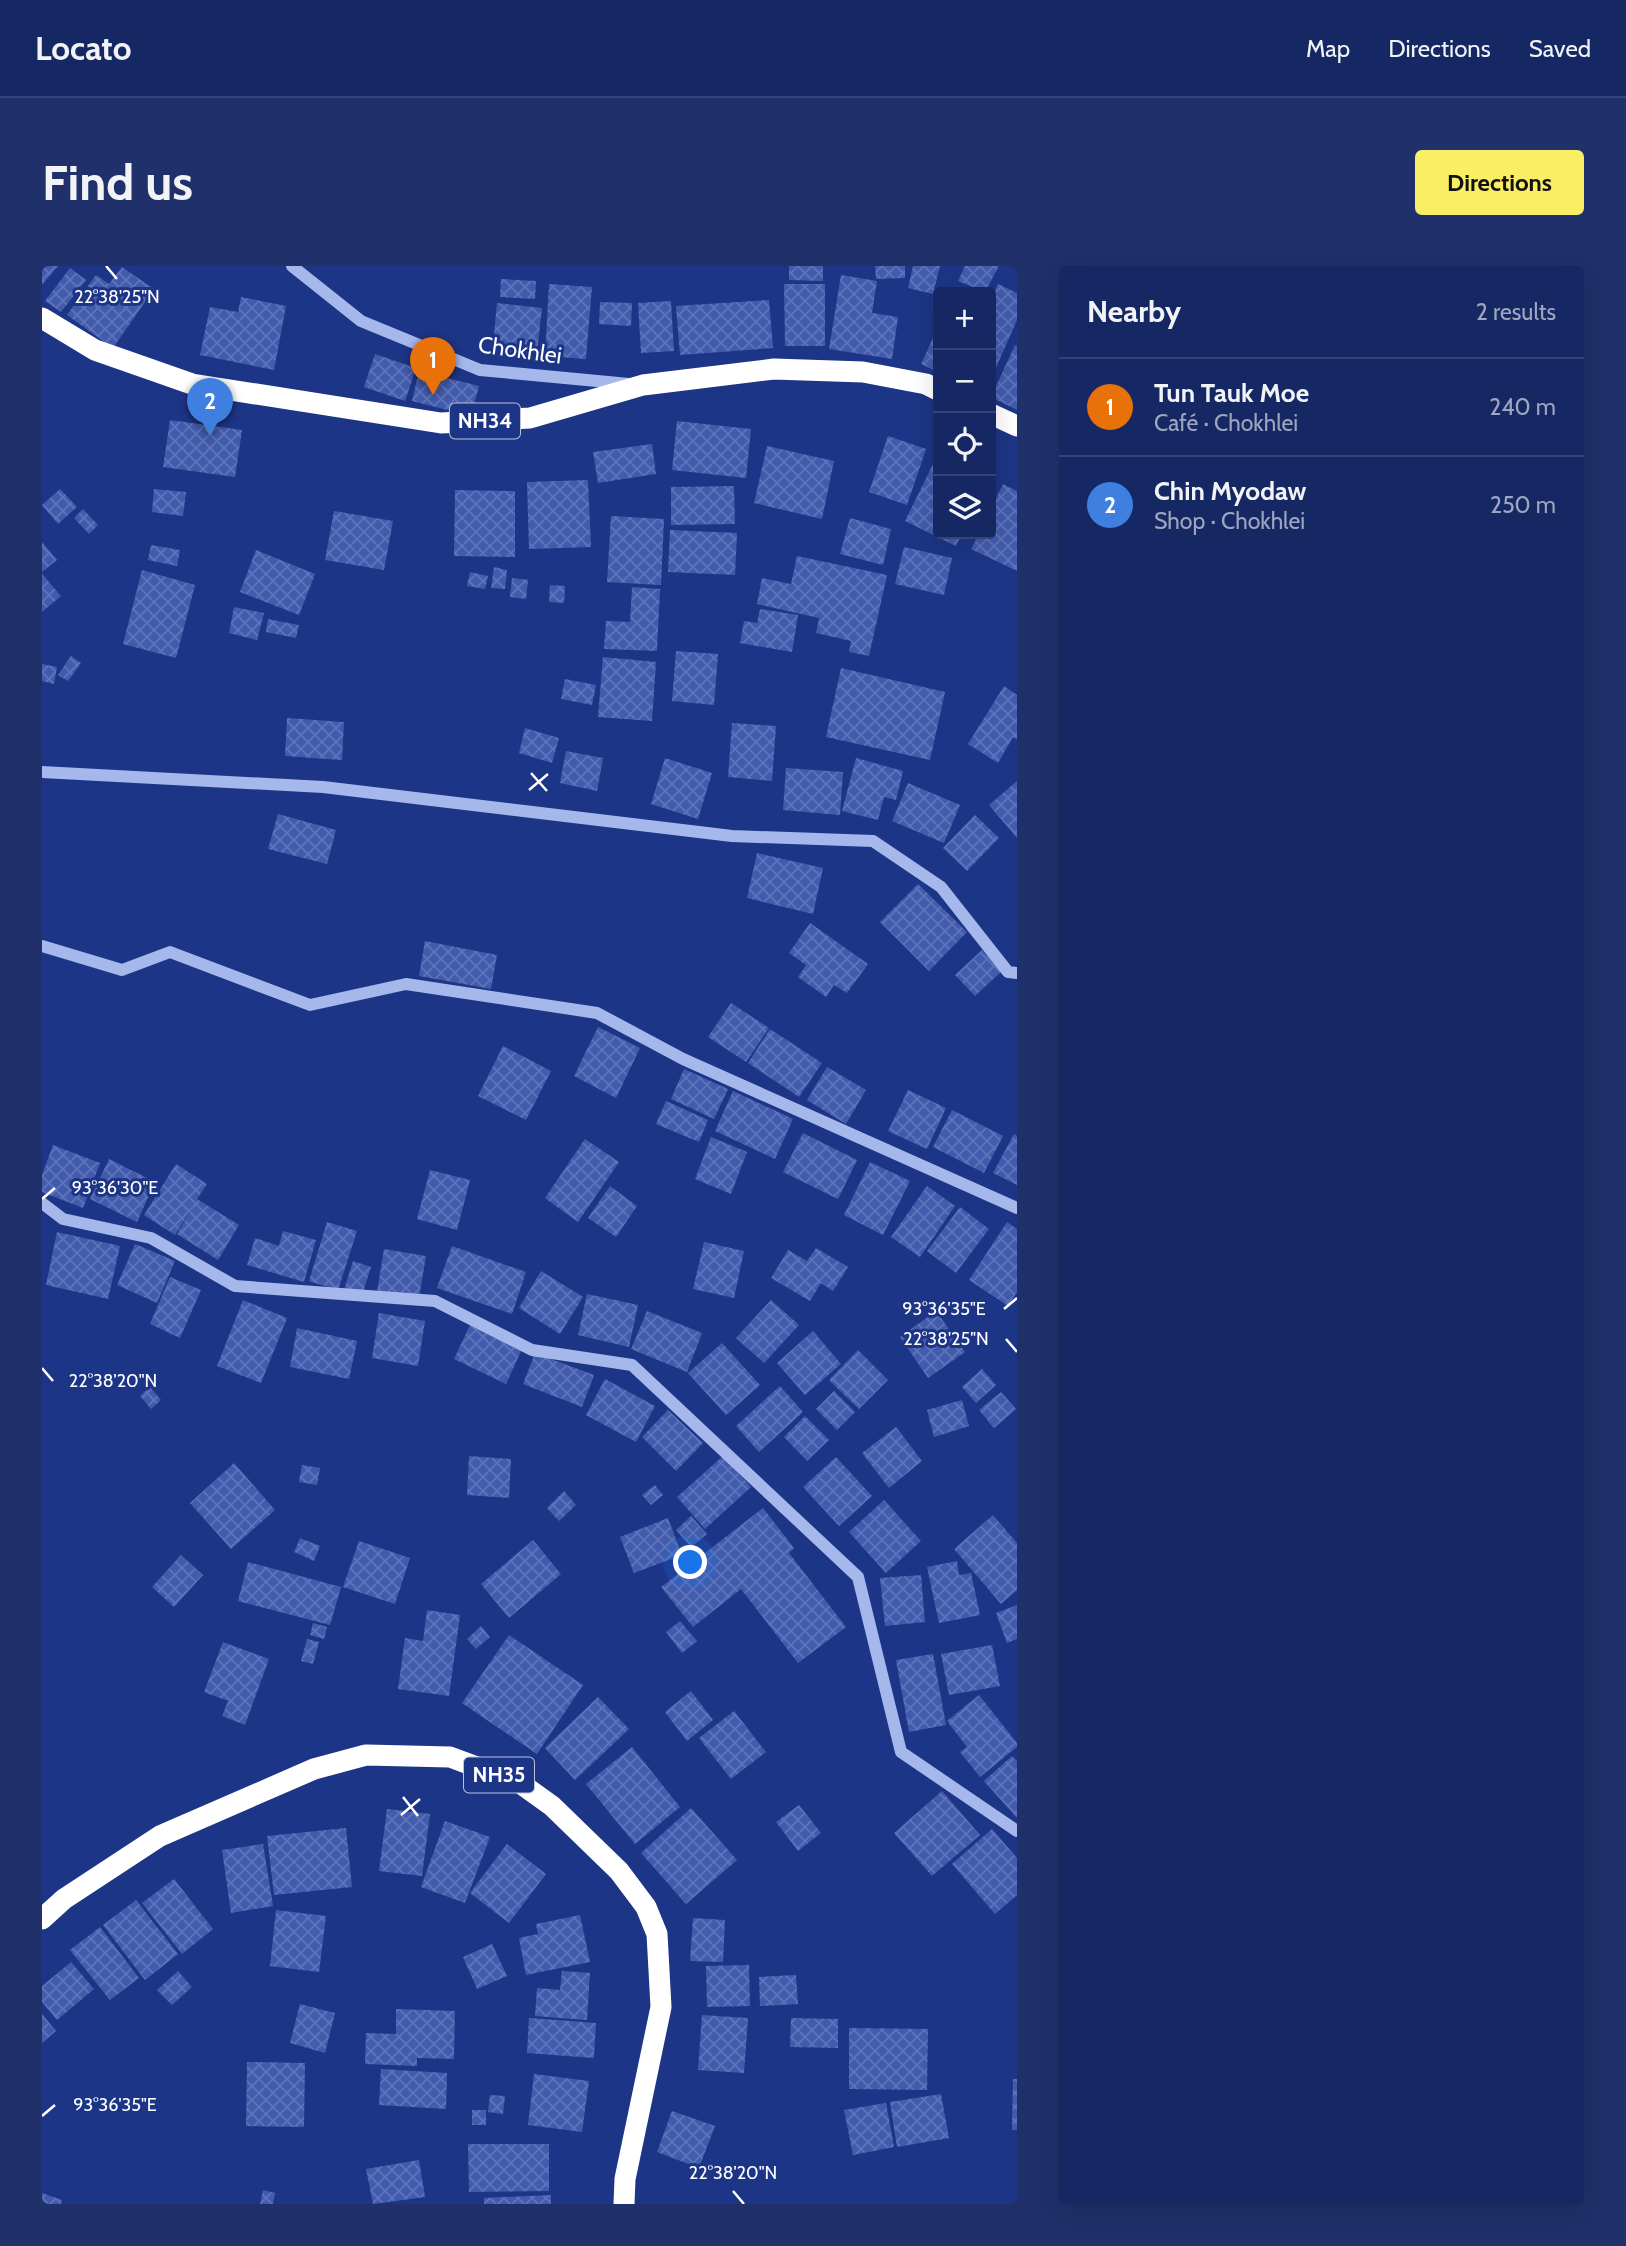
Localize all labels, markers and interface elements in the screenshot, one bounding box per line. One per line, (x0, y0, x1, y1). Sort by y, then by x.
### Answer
text: Locato (35, 28, 131, 68)
text: Map (1306, 34, 1350, 63)
text: Directions (1388, 34, 1491, 63)
text: Saved (1529, 34, 1591, 63)
button: Directions (1415, 150, 1584, 215)
text: Find us (42, 153, 193, 212)
text: 22°38'25"N (74, 286, 160, 308)
map controls (933, 287, 996, 539)
button: + (933, 287, 996, 350)
text: Nearby (1087, 293, 1181, 330)
text: 2 results (1476, 298, 1556, 326)
street label: Chokhlei (476, 330, 564, 370)
pin: 1 (410, 337, 456, 395)
button: − (933, 350, 996, 413)
text: Tun Tauk Moe (1154, 377, 1309, 409)
pin: 2 (187, 378, 233, 436)
text: 1 (1106, 393, 1114, 421)
text: 240 m (1489, 393, 1556, 421)
road number: NH34 (450, 404, 520, 438)
text: Café · Chokhlei (1154, 409, 1298, 437)
button: locate (933, 413, 996, 476)
text: Chin Myodaw (1154, 475, 1306, 507)
button: layers (933, 476, 996, 539)
text: 2 (1104, 491, 1116, 519)
text: 250 m (1490, 491, 1556, 519)
text: Shop · Chokhlei (1154, 507, 1305, 535)
text: 93°36'30"E (72, 1177, 158, 1199)
text: 93°36'35"E (902, 1298, 986, 1320)
text: 22°38'25"N (903, 1328, 989, 1350)
text: 22°38'20"N (69, 1370, 157, 1392)
your location (673, 1545, 707, 1579)
road number: NH35 (464, 1758, 534, 1792)
text: 93°36'35"E (73, 2094, 157, 2116)
text: 22°38'20"N (689, 2162, 777, 2184)

